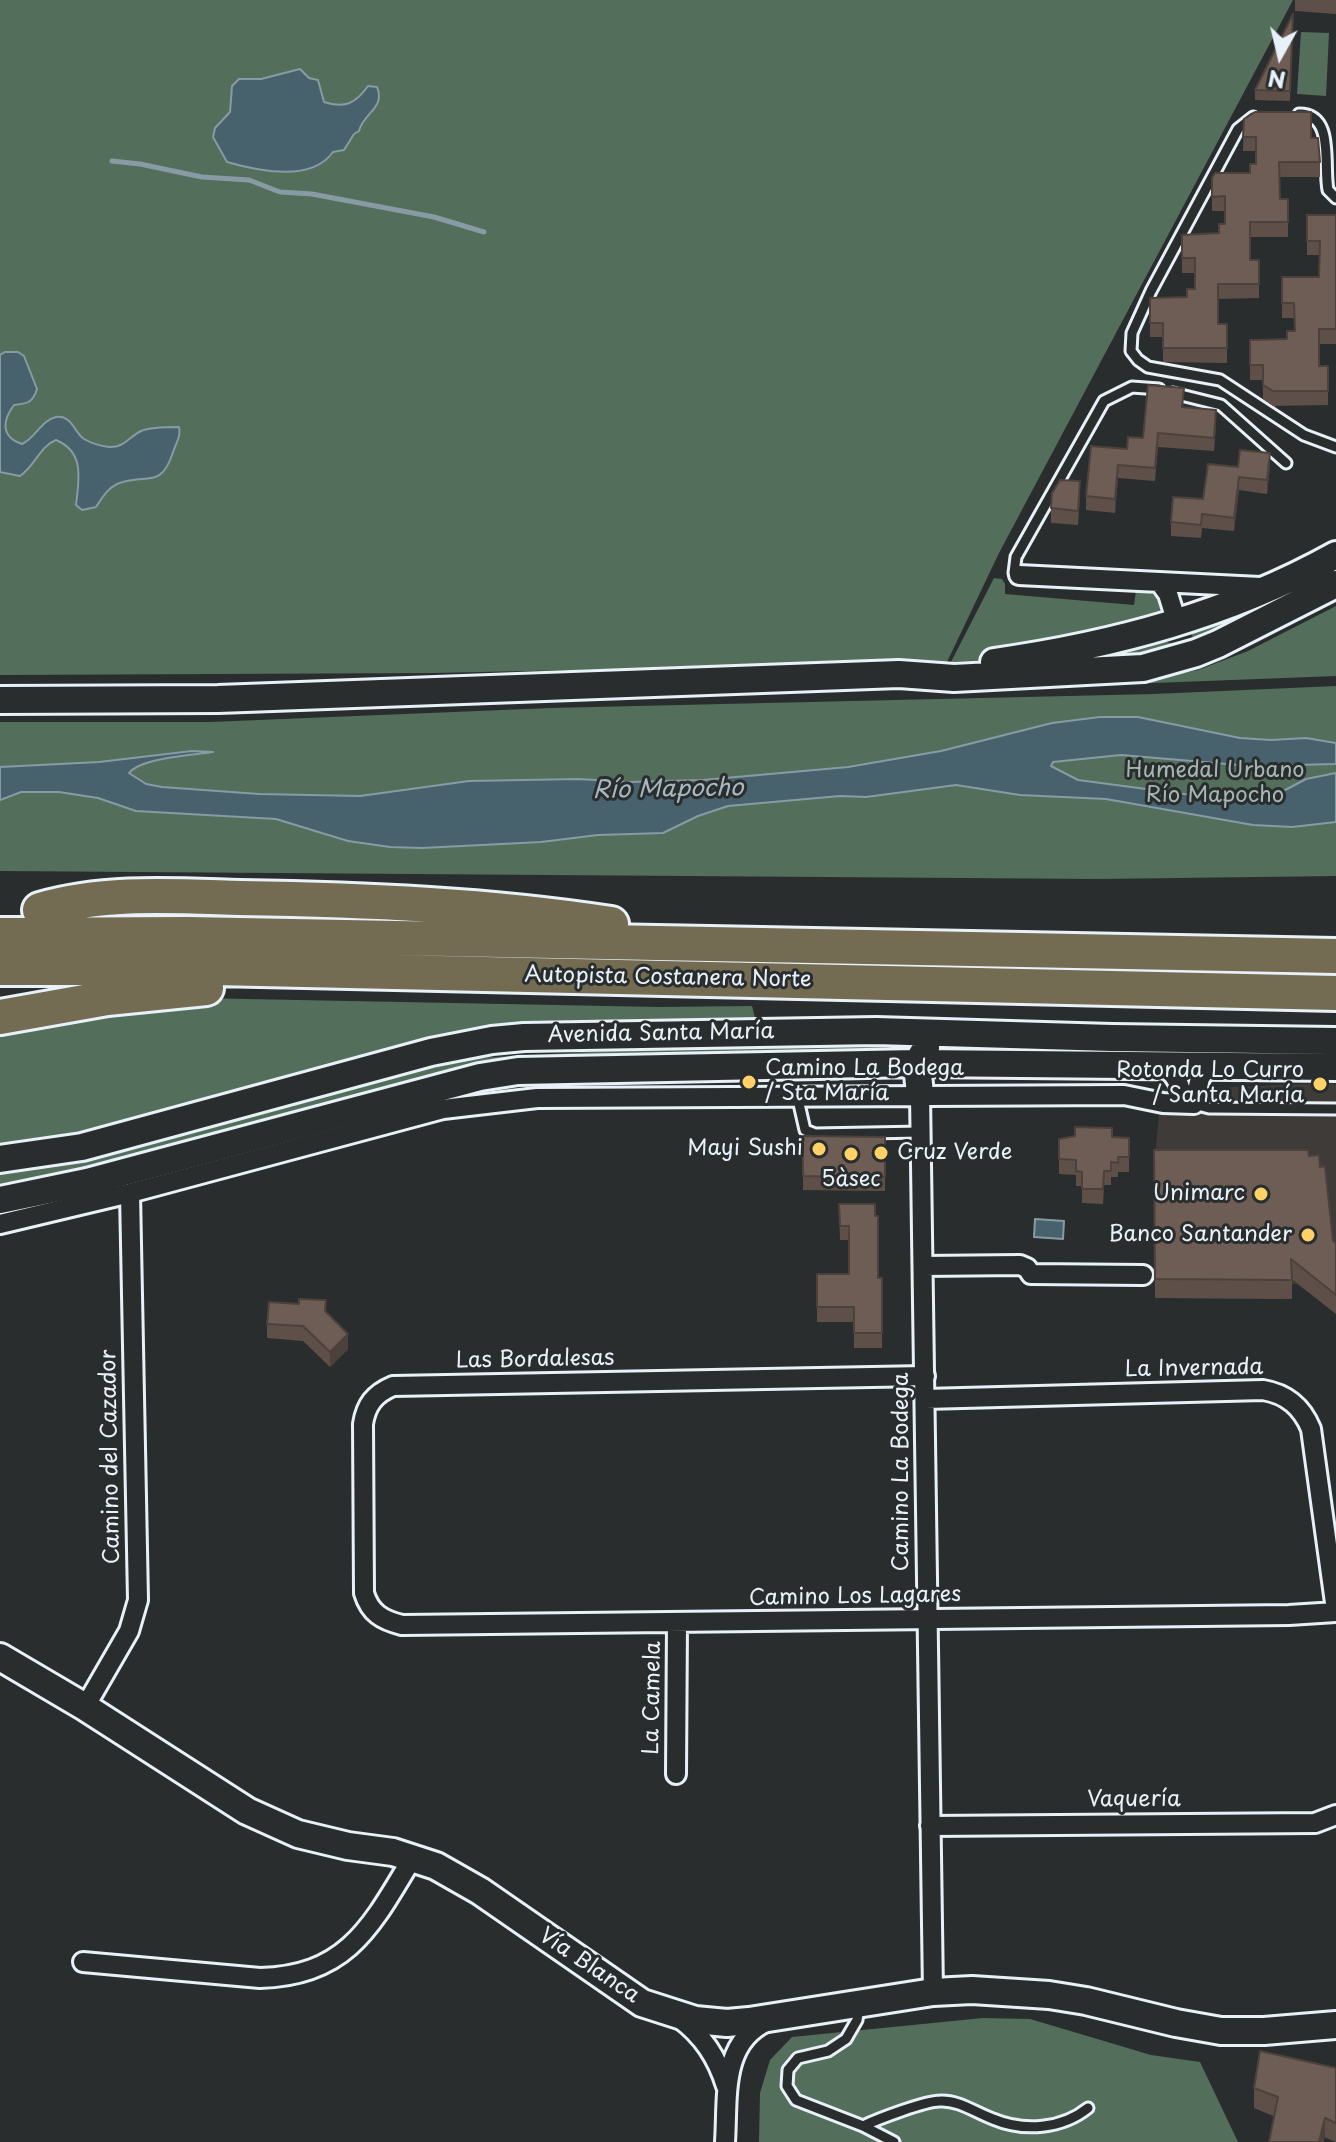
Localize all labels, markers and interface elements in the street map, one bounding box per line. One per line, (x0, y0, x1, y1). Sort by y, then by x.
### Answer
north arrow (1240, 16, 1320, 96)
text: N (1266, 63, 1288, 98)
park label: Humedal Urbano Río Mapocho (1125, 758, 1305, 810)
water label: Río Mapocho (592, 774, 744, 806)
street label: Autopista Costanera Norte (524, 962, 812, 994)
street label: Avenida Santa María (547, 1019, 775, 1049)
place label: Camino La Bodega / Sta María (765, 1056, 964, 1108)
place label: Rotonda Lo Curro / Santa María (1116, 1058, 1304, 1110)
marker: Camino La Bodega / Sta María (740, 1073, 758, 1091)
marker: Rotonda Lo Curro / Santa María (1311, 1075, 1329, 1093)
place label: Mayi Sushi (687, 1136, 803, 1162)
marker: Mayi Sushi (810, 1140, 828, 1158)
place label: Cruz Verde (897, 1140, 1012, 1166)
marker: Cruz Verde (872, 1144, 890, 1162)
marker: 5àsec (842, 1145, 860, 1163)
place label: 5àsec (821, 1167, 881, 1193)
place label: Unimarc (1153, 1181, 1245, 1207)
marker: Unimarc (1252, 1185, 1270, 1203)
place label: Banco Santander (1108, 1222, 1292, 1248)
marker: Banco Santander (1299, 1226, 1317, 1244)
street label: Las Bordalesas (455, 1345, 615, 1375)
street label: Camino del Cazador (96, 1349, 126, 1565)
street label: La Invernada (1124, 1355, 1264, 1383)
street label: Camino La Bodega (889, 1373, 915, 1571)
street label: Camino Los Lagares (749, 1582, 961, 1612)
street label: La Camela (639, 1641, 667, 1755)
street label: Vaquería (1087, 1787, 1181, 1813)
street label: Vía Blanca (534, 1923, 644, 2009)

